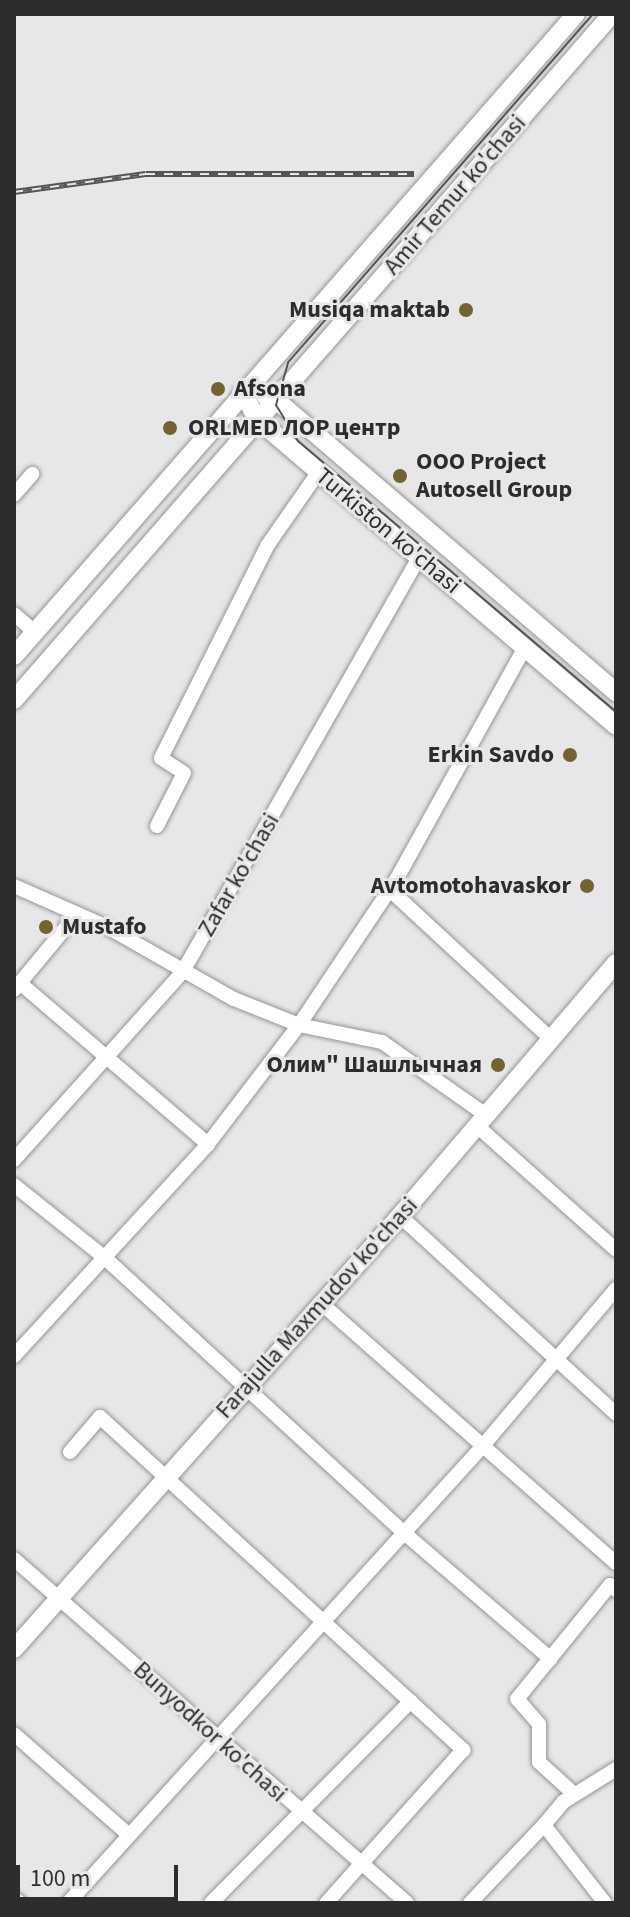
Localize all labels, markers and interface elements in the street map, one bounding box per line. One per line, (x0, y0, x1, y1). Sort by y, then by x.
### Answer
street label: Amir Temur ko'chasi (378, 109, 532, 281)
place label: Musiqa maktab (289, 296, 450, 324)
marker: Musiqa maktab (457, 301, 475, 319)
place label: Afsona (234, 375, 306, 403)
marker: Afsona (209, 380, 227, 398)
place label: ORLMED ЛОР центр (188, 414, 401, 442)
marker: ORLMED ЛОР центр (159, 417, 181, 439)
place label: OOO Project Autosell Group (416, 448, 572, 504)
street label: Turkiston ko'chasi (310, 462, 466, 600)
marker: OOO Project Autosell Group (391, 467, 409, 485)
place label: Erkin Savdo (428, 741, 554, 769)
marker: Erkin Savdo (561, 746, 579, 764)
street label: Zafar ko'chasi (192, 808, 286, 942)
place label: Avtomotohavaskor (371, 872, 571, 900)
marker: Avtomotohavaskor (578, 877, 596, 895)
place label: Mustafo (62, 913, 147, 941)
marker: Mustafo (37, 918, 55, 936)
place label: Олим" Шашлычная (266, 1051, 482, 1079)
marker: Олим" Шашлычная (489, 1056, 507, 1074)
street label: Farajulla Maxmudov ko'chasi (210, 1191, 424, 1425)
street label: Bunyodkor ko'chasi (127, 1656, 293, 1808)
scale bar (20, 1849, 182, 1899)
text: 100 m (30, 1861, 90, 1896)

